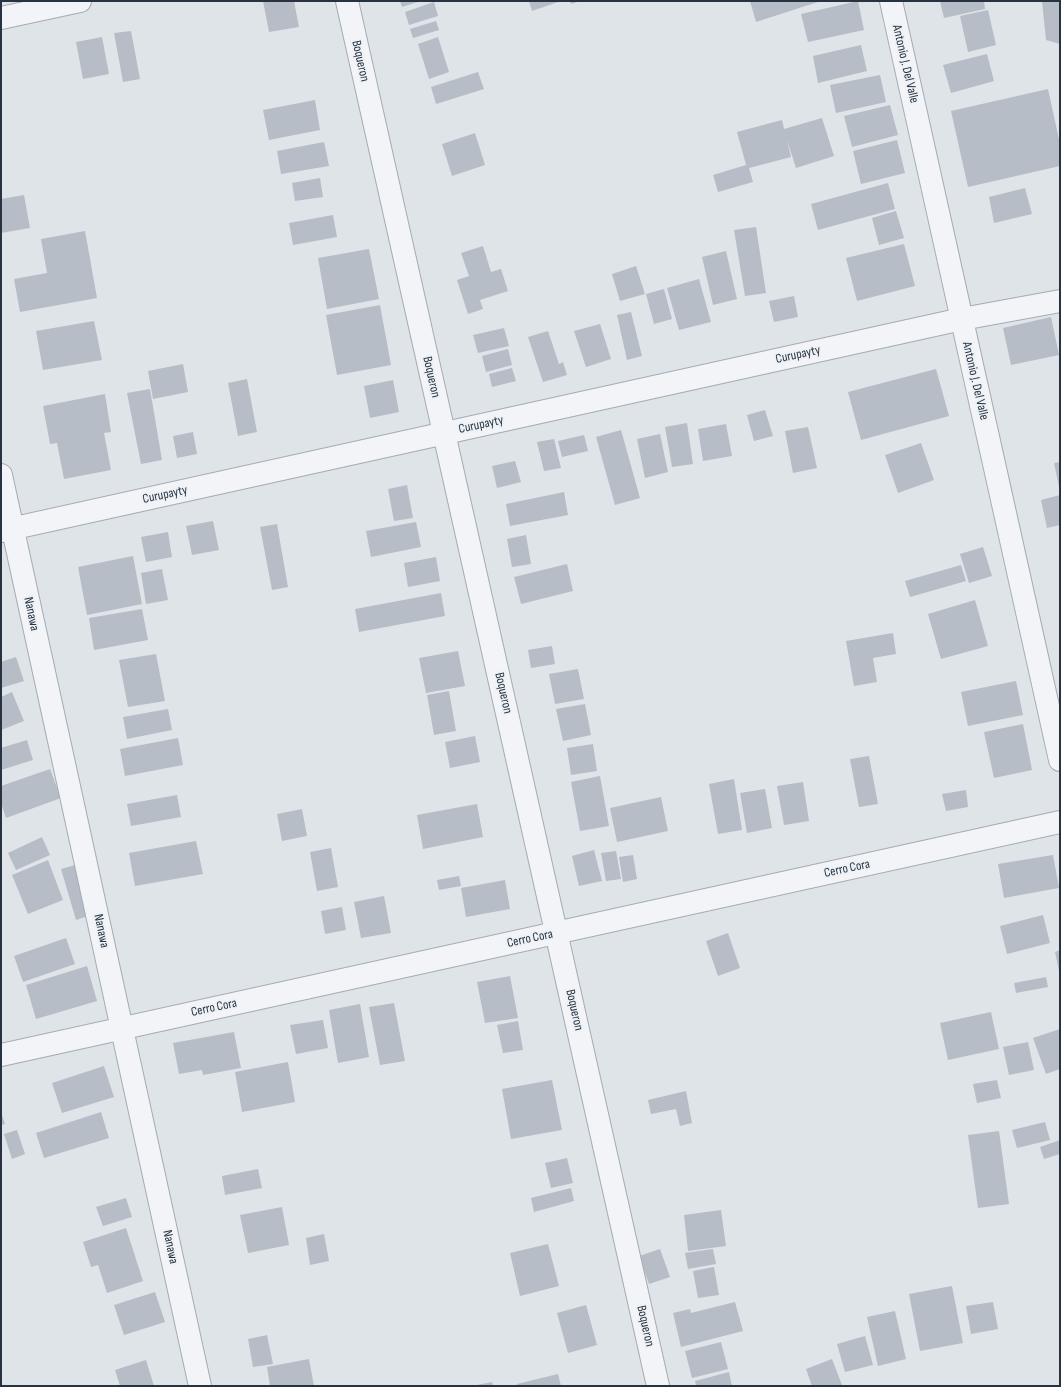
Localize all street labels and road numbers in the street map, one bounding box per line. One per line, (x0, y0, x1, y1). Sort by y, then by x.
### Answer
street label: Antonio J. Del Valle (888, 23, 922, 105)
street label: Boqueron (348, 39, 372, 83)
street label: Antonio J. Del Valle (958, 340, 992, 422)
street label: Curupayty (774, 343, 822, 367)
street label: Boqueron (419, 355, 443, 399)
street label: Curupayty (457, 413, 505, 437)
street label: Curupayty (141, 483, 189, 507)
street label: Nanawa (20, 596, 42, 632)
street label: Boqueron (491, 671, 515, 715)
street label: Cerro Cora (823, 857, 871, 881)
street label: Nanawa (90, 913, 112, 949)
street label: Cerro Cora (506, 927, 554, 951)
street label: Boqueron (562, 988, 586, 1032)
street label: Cerro Cora (190, 996, 238, 1020)
street label: Nanawa (159, 1229, 181, 1265)
street label: Boqueron (633, 1304, 657, 1348)

